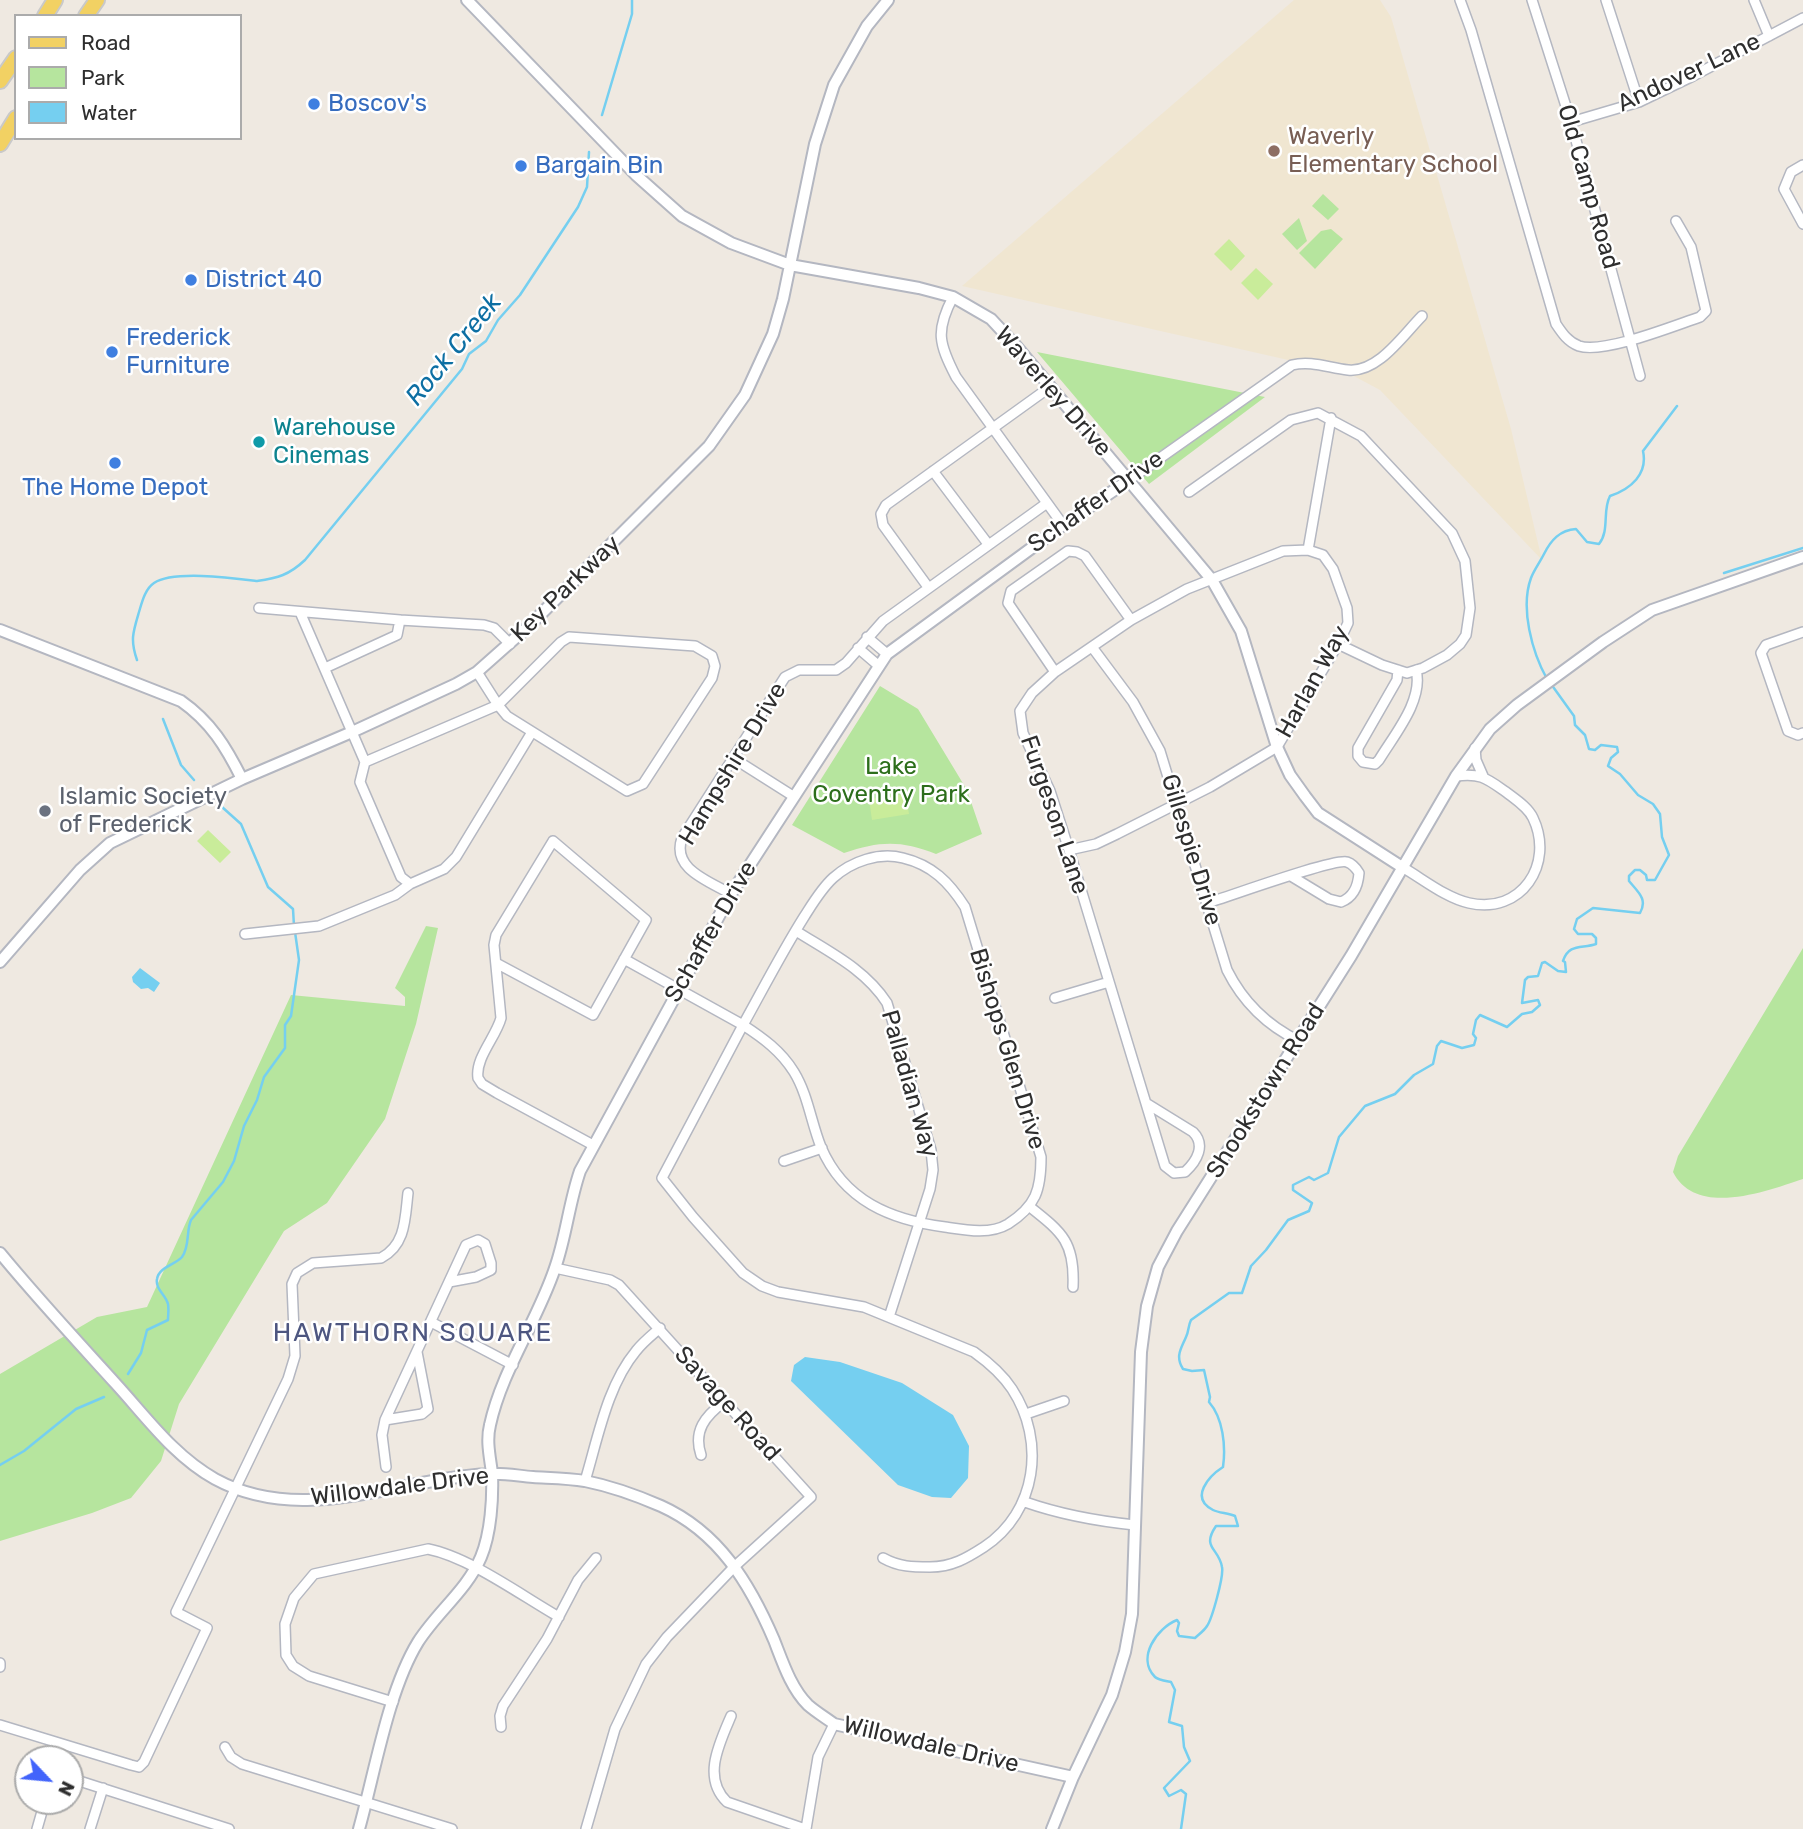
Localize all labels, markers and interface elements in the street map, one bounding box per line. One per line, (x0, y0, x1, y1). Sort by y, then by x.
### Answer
legend (14, 14, 242, 140)
street label: Andover Lane (1613, 27, 1765, 119)
text: Road (81, 30, 131, 55)
text: Park (81, 65, 125, 90)
place label: Boscov's (328, 90, 427, 118)
marker: Boscov's (306, 96, 322, 112)
text: Water (81, 100, 137, 125)
street label: Old Camp Road (1551, 101, 1625, 273)
place label: Waverly Elementary School (1288, 123, 1498, 179)
marker: Waverly Elementary School (1266, 143, 1282, 159)
place label: Bargain Bin (535, 152, 663, 180)
marker: Bargain Bin (513, 158, 529, 174)
place label: District 40 (205, 266, 323, 294)
marker: District 40 (183, 272, 199, 288)
water label: Rock Creek (399, 288, 509, 412)
street label: Waverley Drive (989, 321, 1117, 463)
place label: Frederick Furniture (126, 324, 230, 380)
marker: Frederick Furniture (104, 344, 120, 360)
place label: Warehouse Cinemas (273, 414, 396, 470)
marker: Warehouse Cinemas (251, 434, 267, 450)
street label: Schaffer Drive (1023, 445, 1169, 559)
marker: The Home Depot (107, 455, 123, 471)
place label: The Home Depot (22, 474, 208, 502)
street label: Key Parkway (505, 530, 627, 648)
street label: Harlan Way (1270, 621, 1356, 743)
street label: Hampshire Drive (673, 677, 793, 851)
street label: Furgeson Lane (1013, 732, 1095, 898)
park label: Lake Coventry Park (812, 753, 970, 809)
street label: Gillespie Drive (1154, 771, 1228, 929)
place label: Islamic Society of Frederick (59, 783, 227, 839)
marker: Islamic Society of Frederick (37, 803, 53, 819)
street label: Schaffer Drive (659, 856, 763, 1008)
street label: Bishops Glen Drive (963, 945, 1051, 1153)
street label: Shookstown Road (1201, 998, 1331, 1184)
street label: Palladian Way (874, 1007, 944, 1161)
district label: HAWTHORN SQUARE (275, 1317, 551, 1349)
street label: Savage Road (668, 1341, 786, 1467)
street label: Willowdale Drive (309, 1462, 491, 1512)
street label: Willowdale Drive (840, 1711, 1022, 1779)
north arrow (14, 1745, 84, 1815)
text: N (53, 1777, 80, 1800)

